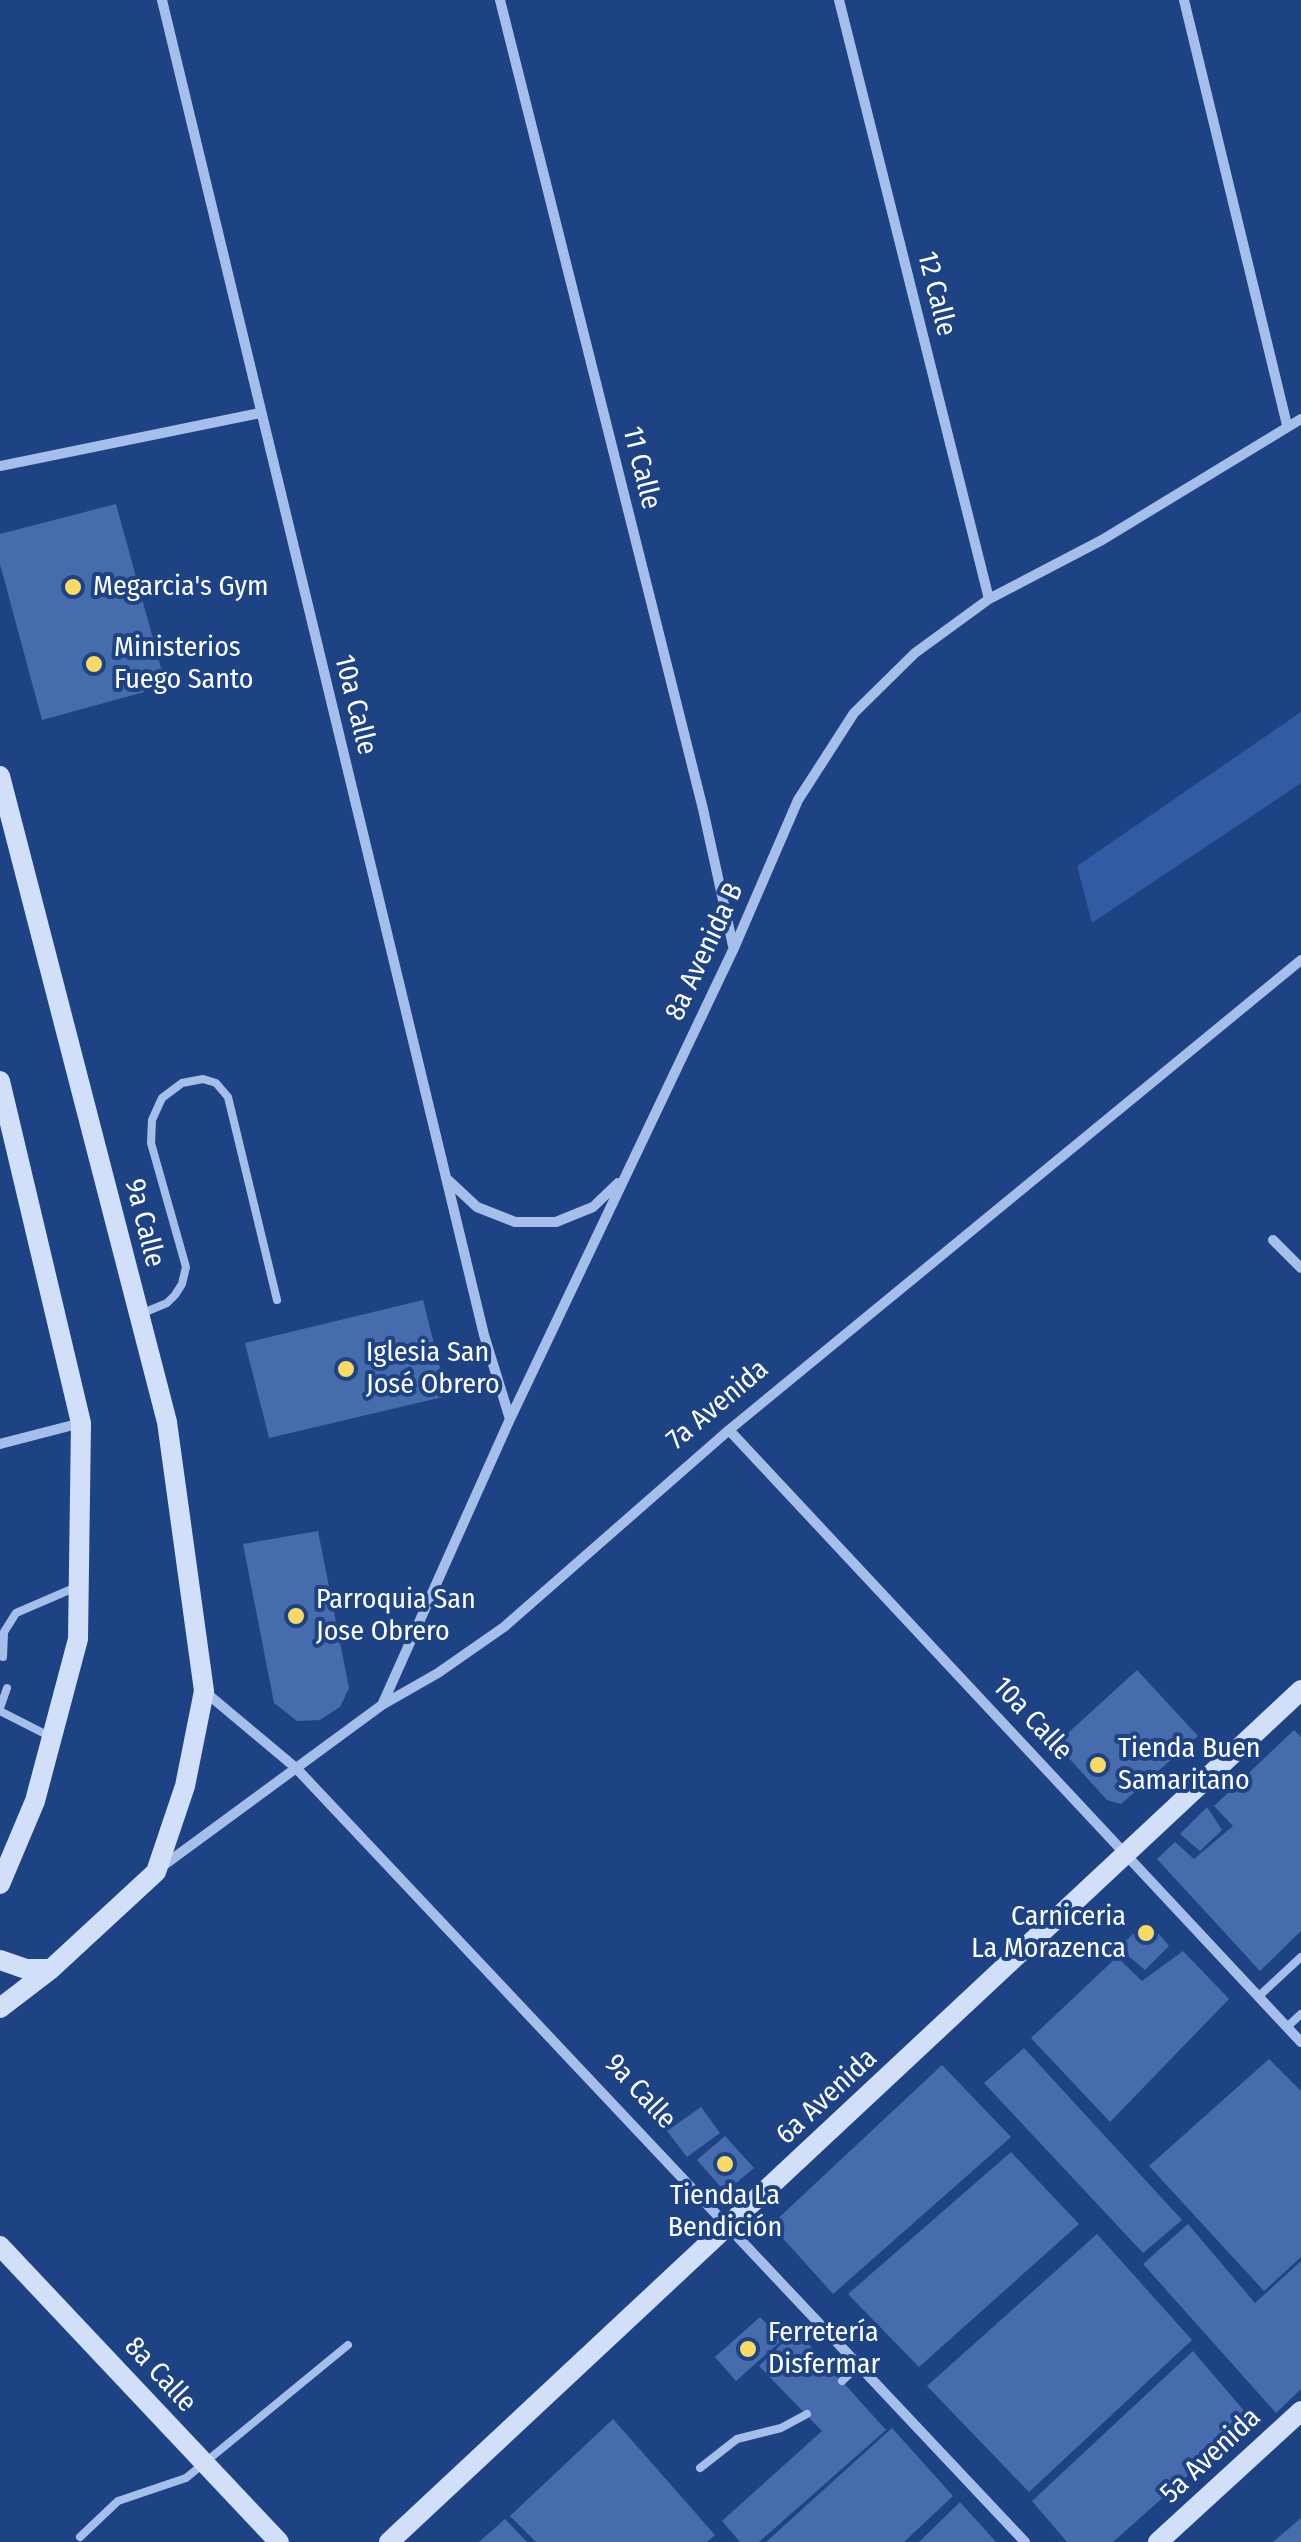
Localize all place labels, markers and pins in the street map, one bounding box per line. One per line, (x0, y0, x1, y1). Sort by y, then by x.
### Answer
place label: Megarcia's Gym (93, 570, 269, 604)
marker: Megarcia's Gym (62, 576, 84, 598)
place label: Ministerios Fuego Santo (114, 631, 254, 697)
marker: Ministerios Fuego Santo (83, 653, 105, 675)
place label: Iglesia San José Obrero (366, 1336, 500, 1402)
marker: Iglesia San José Obrero (335, 1358, 357, 1380)
place label: Parroquia San Jose Obrero (316, 1583, 476, 1649)
marker: Parroquia San Jose Obrero (285, 1605, 307, 1627)
place label: Tienda Buen Samaritano (1118, 1732, 1260, 1798)
marker: Tienda Buen Samaritano (1087, 1754, 1109, 1776)
place label: Carniceria La Morazenca (971, 1900, 1126, 1966)
marker: Carniceria La Morazenca (1135, 1922, 1157, 1944)
marker: Tienda La Bendición (714, 2153, 736, 2175)
place label: Tienda La Bendición (668, 2179, 782, 2245)
place label: Ferretería Disfermar (768, 2316, 880, 2382)
marker: Ferretería Disfermar (737, 2338, 759, 2360)

